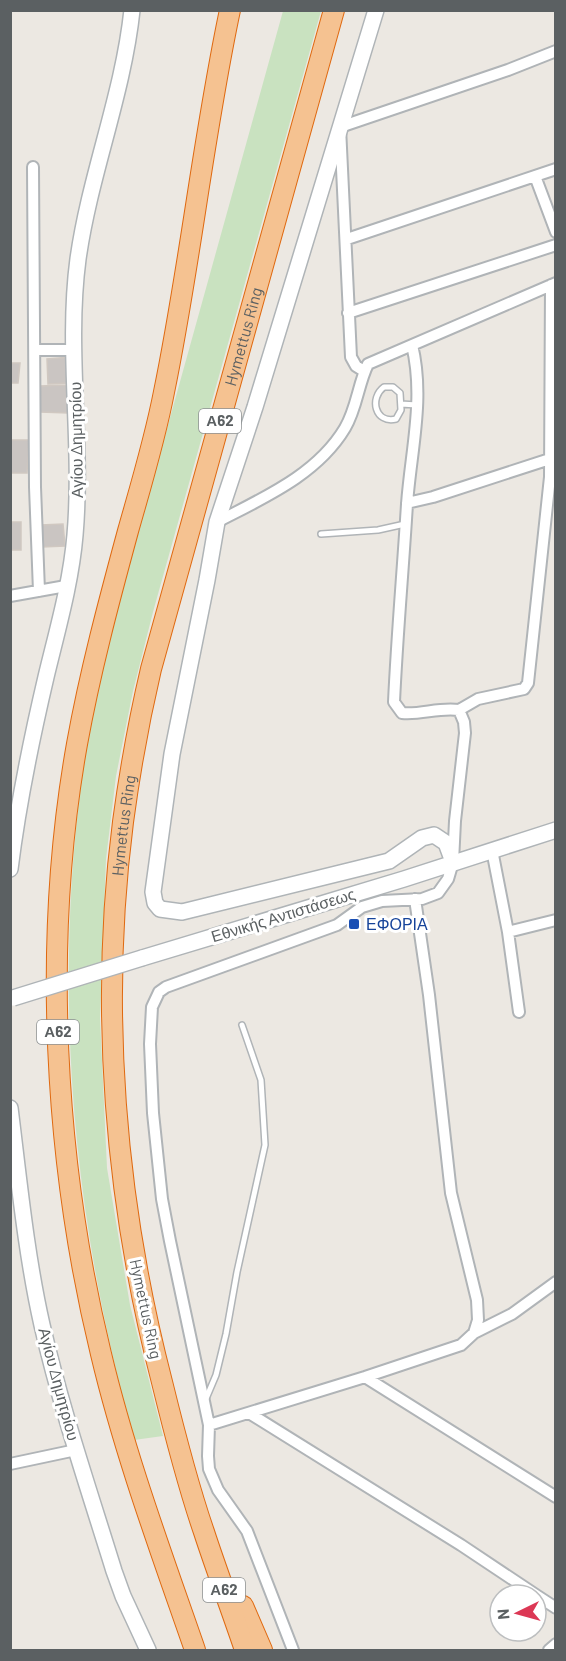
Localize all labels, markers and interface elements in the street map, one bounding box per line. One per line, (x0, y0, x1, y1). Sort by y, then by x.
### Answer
street label: Hymettus Ring (220, 285, 266, 388)
street label: Αγίου Δημητρίου (65, 382, 86, 498)
road number: Α62 (199, 409, 241, 433)
street label: Hymettus Ring (107, 774, 139, 877)
street label: Εθνικής Αντιστάσεως (209, 883, 357, 945)
place label: ΕΦΟΡΙΑ (366, 914, 428, 933)
marker: ΕΦΟΡΙΑ (347, 917, 361, 931)
road number: Α62 (37, 1020, 79, 1044)
street label: Hymettus Ring (127, 1257, 166, 1361)
street label: Αγίου Δημητρίου (35, 1325, 84, 1442)
road number: Α62 (203, 1578, 245, 1602)
north arrow (488, 1583, 548, 1643)
text: N (493, 1608, 512, 1620)

